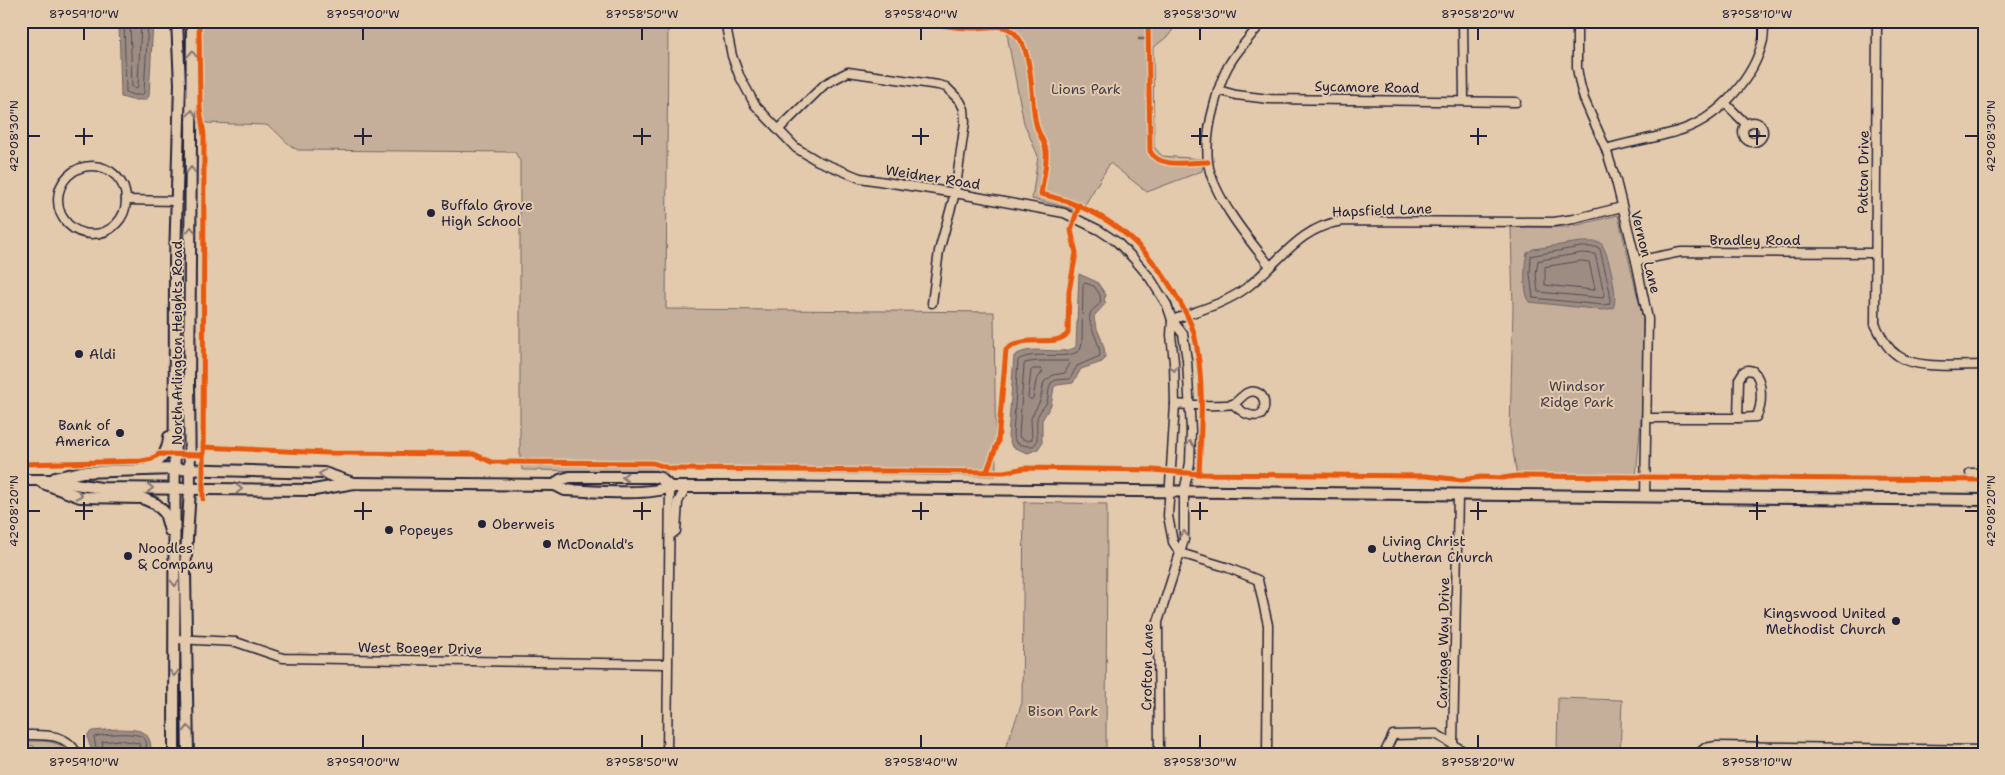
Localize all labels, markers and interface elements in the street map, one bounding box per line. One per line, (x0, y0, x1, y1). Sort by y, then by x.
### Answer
text: 87°59'10"W (49, 6, 119, 22)
text: 87°59'00"W (326, 6, 400, 22)
text: 87°58'50"W (606, 6, 678, 22)
text: 87°58'40"W (884, 6, 958, 22)
text: 87°58'30"W (1163, 6, 1237, 22)
text: 87°58'20"W (1441, 6, 1515, 22)
text: 87°58'10"W (1722, 6, 1792, 22)
one-way arrow (187, 50, 197, 58)
street label: Sycamore Road (1314, 77, 1420, 97)
park label: Lions Park (1051, 80, 1121, 98)
text: 42°08'30"N (6, 100, 22, 172)
text: 42°08'30"N (1983, 100, 1999, 172)
one-way arrow (187, 109, 197, 117)
street label: Patton Drive (1853, 130, 1873, 214)
street label: Weidner Road (884, 161, 982, 193)
one-way arrow (186, 165, 196, 173)
place label: Buffalo Grove High School (441, 196, 533, 230)
street label: Hapsfield Lane (1331, 199, 1433, 221)
marker: Buffalo Grove High School (425, 207, 437, 219)
street label: Vernon Lane (1627, 209, 1665, 296)
one-way arrow (186, 225, 196, 233)
street label: Bradley Road (1709, 231, 1801, 249)
street label: North Arlington Heights Road (168, 241, 186, 445)
place label: Aldi (89, 345, 116, 363)
marker: Aldi (73, 348, 85, 360)
one-way arrow (1169, 365, 1179, 373)
park label: Windsor Ridge Park (1540, 377, 1614, 411)
place label: Bank of America (55, 416, 111, 450)
marker: Bank of America (114, 427, 126, 439)
one-way arrow (1185, 440, 1195, 448)
one-way arrow (318, 469, 327, 479)
one-way arrow (621, 472, 628, 482)
text: 42°08'20"N (6, 475, 22, 547)
text: 42°08'20"N (1983, 475, 1999, 547)
one-way arrow (146, 483, 154, 493)
one-way arrow (236, 484, 243, 494)
one-way arrow (74, 489, 83, 500)
place label: Oberweis (492, 515, 555, 533)
marker: Oberweis (476, 518, 488, 530)
place label: Popeyes (399, 521, 453, 539)
marker: Popeyes (383, 524, 395, 536)
one-way arrow (1178, 530, 1189, 538)
place label: Living Christ Lutheran Church (1382, 532, 1493, 566)
place label: McDonald's (557, 535, 634, 553)
marker: McDonald's (541, 538, 553, 550)
place label: Noodles & Company (138, 539, 213, 573)
marker: Living Christ Lutheran Church (1366, 543, 1378, 555)
marker: Noodles & Company (122, 550, 134, 562)
street label: Carriage Way Drive (1433, 577, 1453, 709)
one-way arrow (169, 579, 180, 587)
place label: Kingswood United Methodist Church (1763, 604, 1886, 638)
marker: Kingswood United Methodist Church (1890, 615, 1902, 627)
street label: Crofton Lane (1137, 623, 1157, 711)
street label: West Boeger Drive (358, 638, 482, 658)
one-way arrow (169, 670, 180, 678)
park label: Bison Park (1028, 702, 1098, 720)
one-way arrow (183, 725, 193, 732)
text: 87°59'10"W (49, 754, 119, 770)
text: 87°59'00"W (326, 754, 400, 770)
text: 87°58'50"W (606, 754, 678, 770)
text: 87°58'40"W (884, 754, 958, 770)
text: 87°58'30"W (1163, 754, 1237, 770)
text: 87°58'20"W (1441, 754, 1515, 770)
text: 87°58'10"W (1722, 754, 1792, 770)

